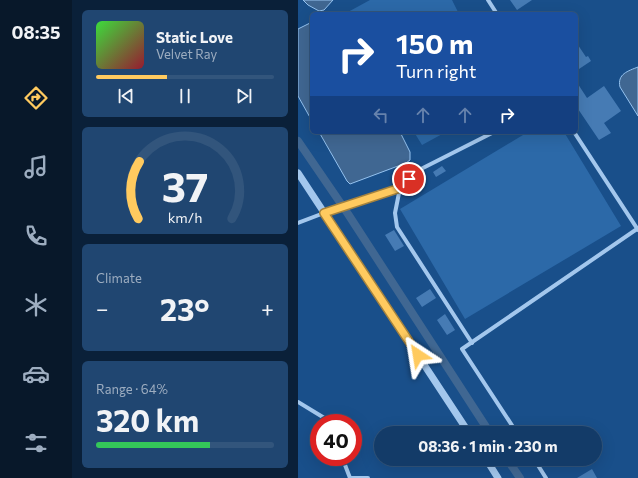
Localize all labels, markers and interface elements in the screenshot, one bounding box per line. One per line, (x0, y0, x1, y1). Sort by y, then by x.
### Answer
text: 08:35 (12, 21, 60, 43)
text: 150 m (396, 26, 473, 60)
text: Static Love (156, 28, 233, 46)
icon: right (330, 28, 382, 80)
text: Velvet Ray (156, 46, 217, 62)
text: Turn right (396, 60, 476, 82)
icon: directions (22, 84, 50, 112)
icon: previous (115, 85, 137, 107)
icon: pause (174, 85, 196, 107)
icon: next (233, 85, 255, 107)
icon: left (370, 104, 392, 126)
icon: ahead (412, 104, 434, 126)
icon: ahead (454, 104, 476, 126)
icon: right (496, 104, 518, 126)
icon: music (22, 153, 50, 181)
text: 37 (162, 159, 208, 210)
pin (392, 162, 426, 196)
icon: arrive (398, 168, 420, 190)
text: km/h (168, 207, 202, 225)
icon: phone (22, 222, 50, 250)
text: Climate (96, 270, 142, 286)
text: 23° (160, 290, 210, 327)
icon: climate (22, 291, 50, 319)
text: − (96, 295, 109, 322)
text: + (261, 295, 274, 322)
position arrow (397, 334, 439, 376)
icon: car (22, 360, 50, 388)
text: Range · 64% (96, 381, 168, 397)
text: 320 km (96, 401, 199, 438)
speed limit sign: 40 (310, 414, 362, 466)
icon: filters (22, 429, 50, 457)
text: 08:36 · 1 min · 230 m (418, 437, 558, 455)

